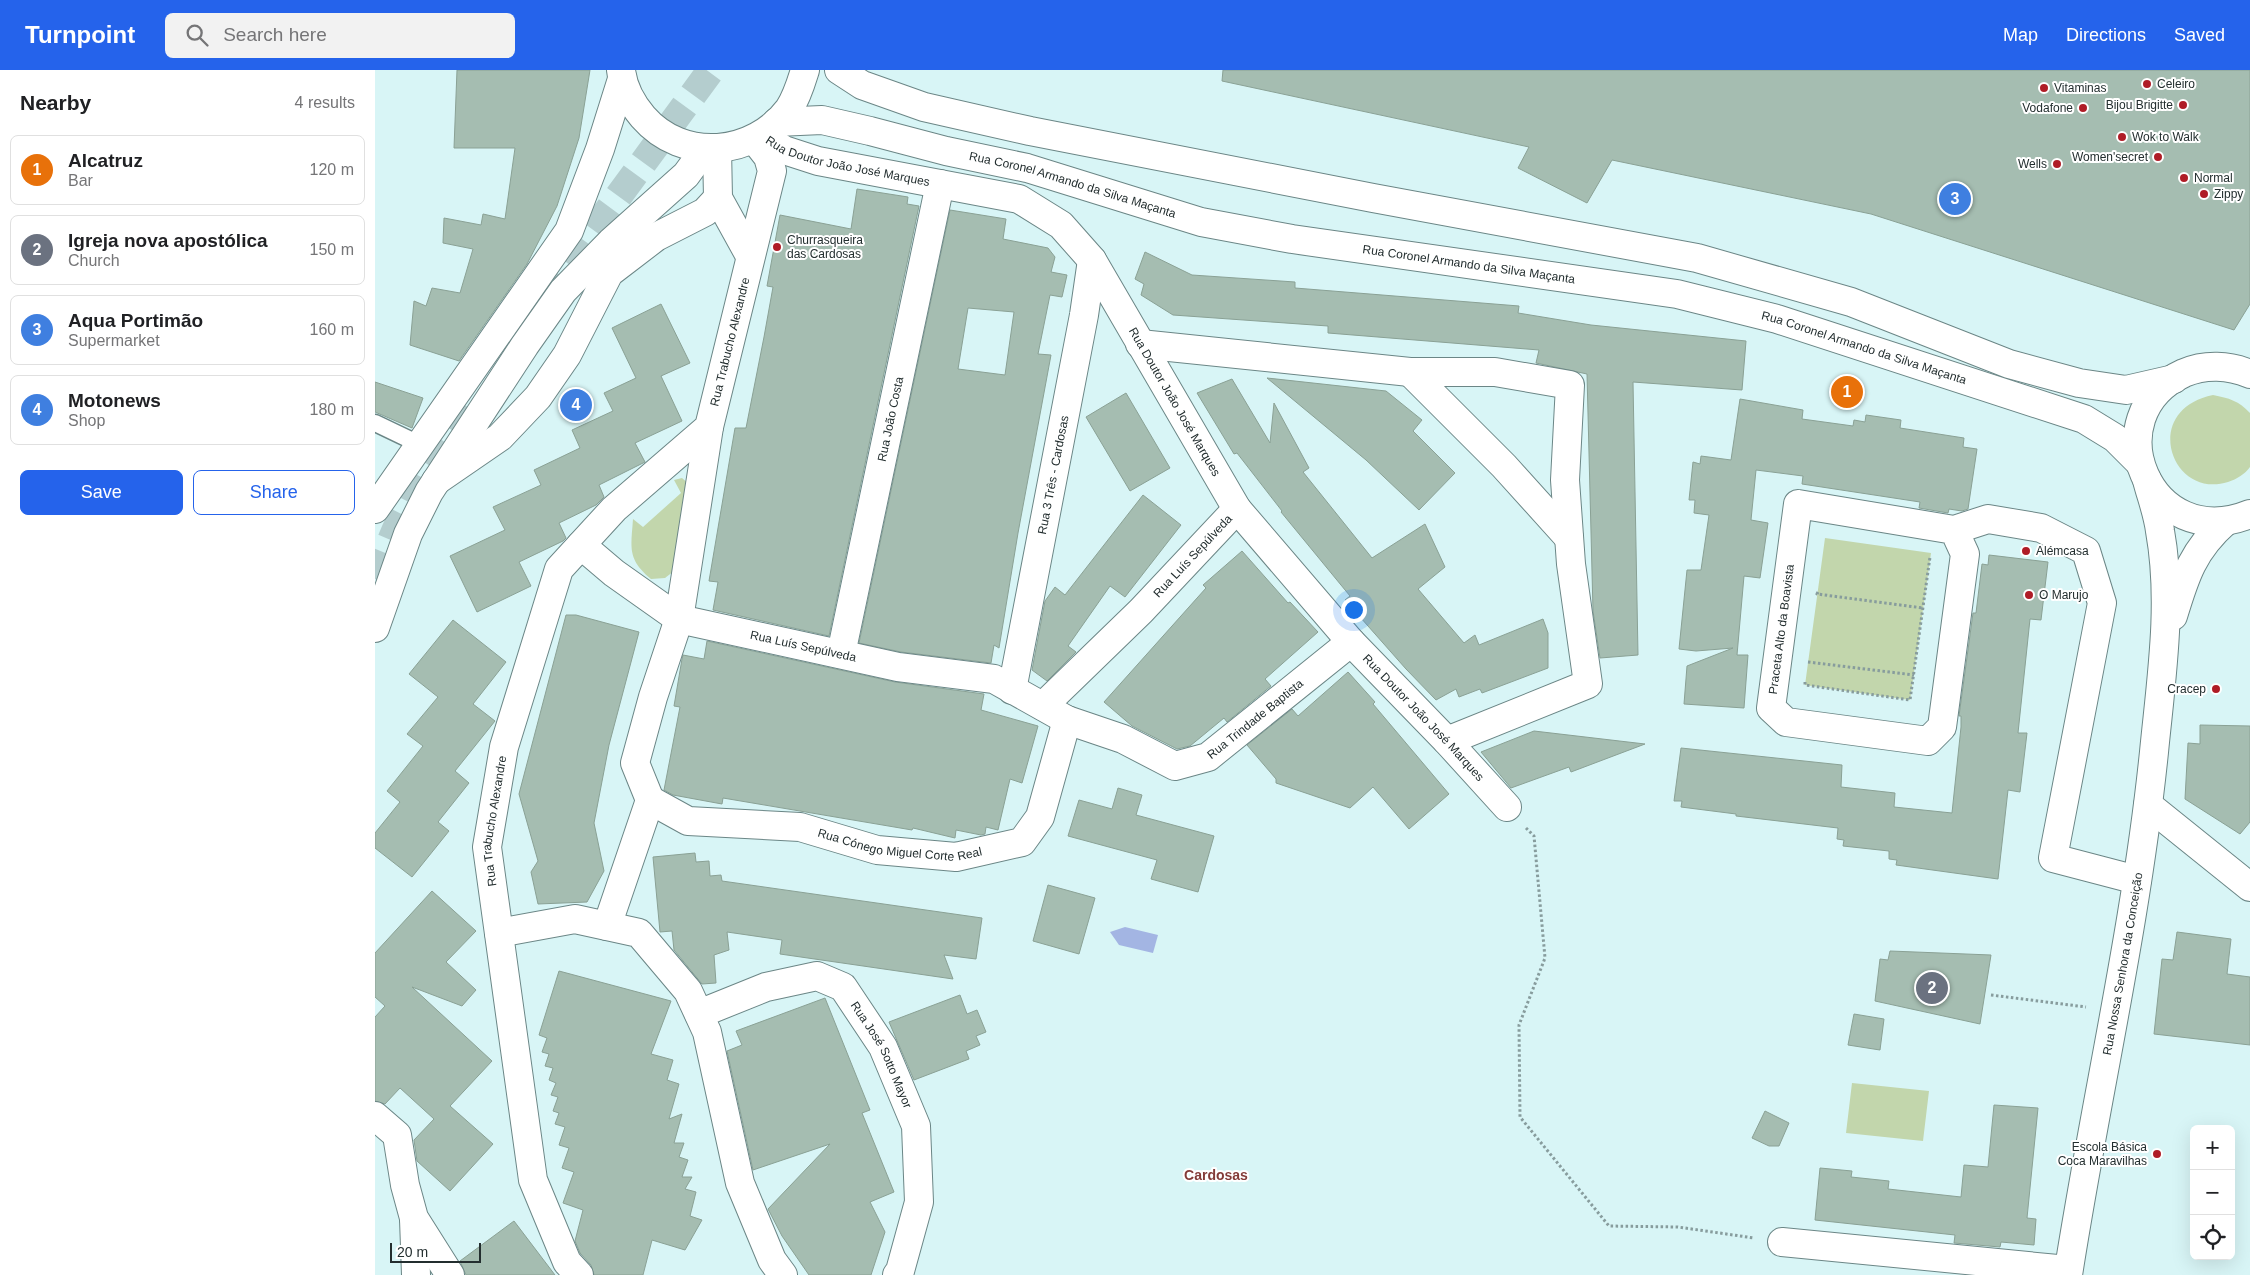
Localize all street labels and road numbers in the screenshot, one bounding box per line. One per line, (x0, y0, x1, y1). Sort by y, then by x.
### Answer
street label: Rua Doutor João José Marques (763, 133, 931, 189)
street label: Rua Coronel Armando da Silva Maçanta (968, 149, 1178, 221)
street label: Rua Coronel Armando da Silva Maçanta (1362, 242, 1576, 286)
street label: Rua Trabucho Alexandre (707, 276, 753, 408)
street label: Rua Coronel Armando da Silva Maçanta (1760, 308, 1969, 387)
street label: Rua Doutor João José Marques (1126, 325, 1223, 479)
street label: Rua João Costa (875, 375, 906, 463)
street label: Rua 3 Três - Cardosas (1035, 414, 1072, 536)
street label: Rua Luís Sepúlveda (1151, 512, 1235, 600)
street label: Praceta Alto da Boavista (1766, 563, 1797, 695)
street label: Rua Luís Sepúlveda (749, 628, 858, 665)
street label: Rua Doutor João José Marques (1360, 651, 1487, 784)
street label: Rua Trindade Baptista (1204, 676, 1306, 762)
street label: Rua Trabucho Alexandre (480, 754, 509, 887)
street label: Rua Cónego Miguel Corte Real (816, 826, 983, 864)
street label: Rua Nossa Senhora da Conceição (2100, 871, 2145, 1056)
street label: Rua José Sotto Mayor (848, 999, 915, 1110)

